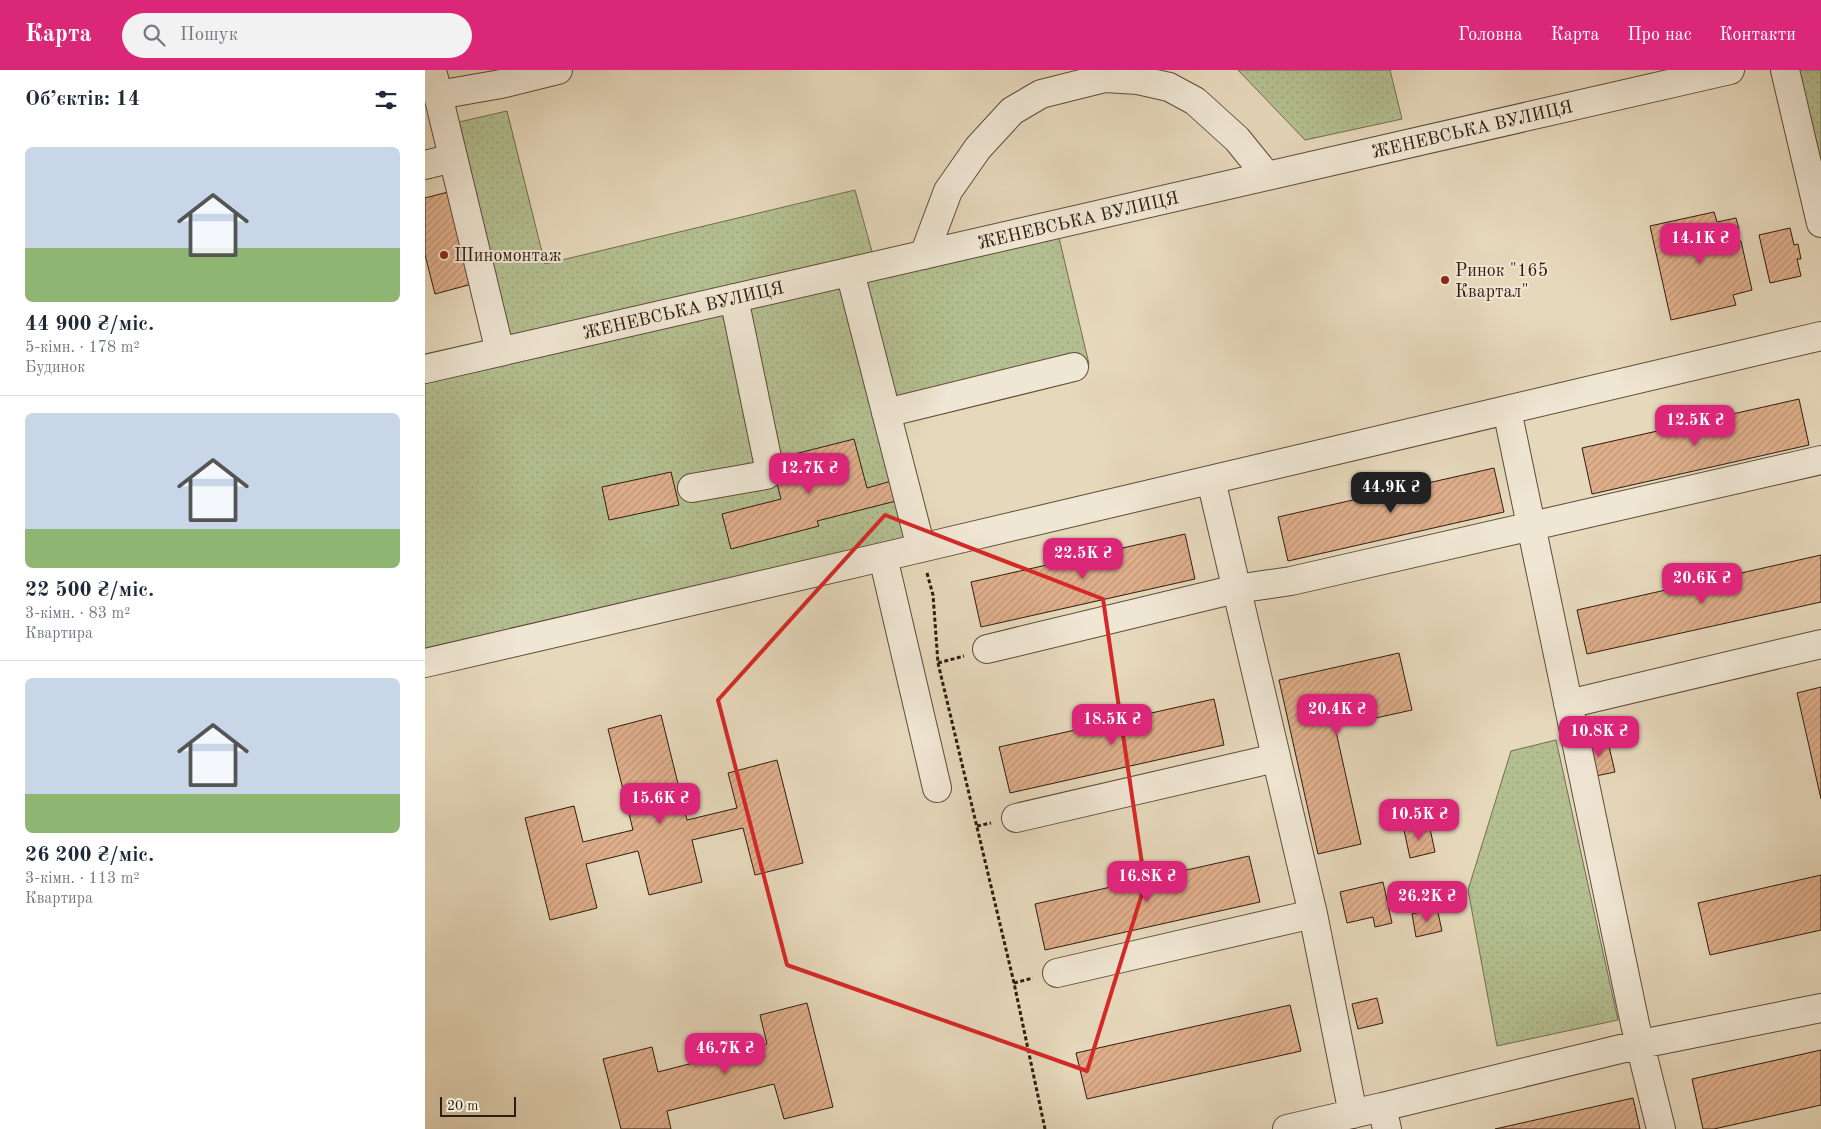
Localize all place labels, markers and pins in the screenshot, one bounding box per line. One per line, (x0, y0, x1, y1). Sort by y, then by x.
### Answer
pin: 14.1K ₴ (1654, 222, 1746, 265)
place label: Шиномонтаж (454, 247, 562, 265)
marker: Шиномонтаж (438, 249, 450, 261)
place label: Ринок "165 Квартал" (1455, 262, 1548, 301)
marker: Ринок "165 Квартал" (1439, 274, 1451, 286)
pin: 12.5K ₴ (1649, 404, 1741, 447)
pin: 12.7K ₴ (763, 452, 855, 495)
pin: 44.9K ₴ (1345, 472, 1437, 514)
pin: 22.5K ₴ (1037, 538, 1129, 580)
pin: 20.6K ₴ (1656, 562, 1748, 605)
pin: 20.4K ₴ (1291, 694, 1383, 736)
pin: 18.5K ₴ (1066, 704, 1158, 746)
pin: 10.8K ₴ (1553, 716, 1645, 758)
pin: 15.6K ₴ (614, 782, 706, 825)
pin: 10.5K ₴ (1373, 798, 1465, 841)
pin: 16.8K ₴ (1101, 860, 1193, 903)
pin: 26.2K ₴ (1381, 880, 1473, 923)
pin: 46.7K ₴ (679, 1032, 771, 1075)

